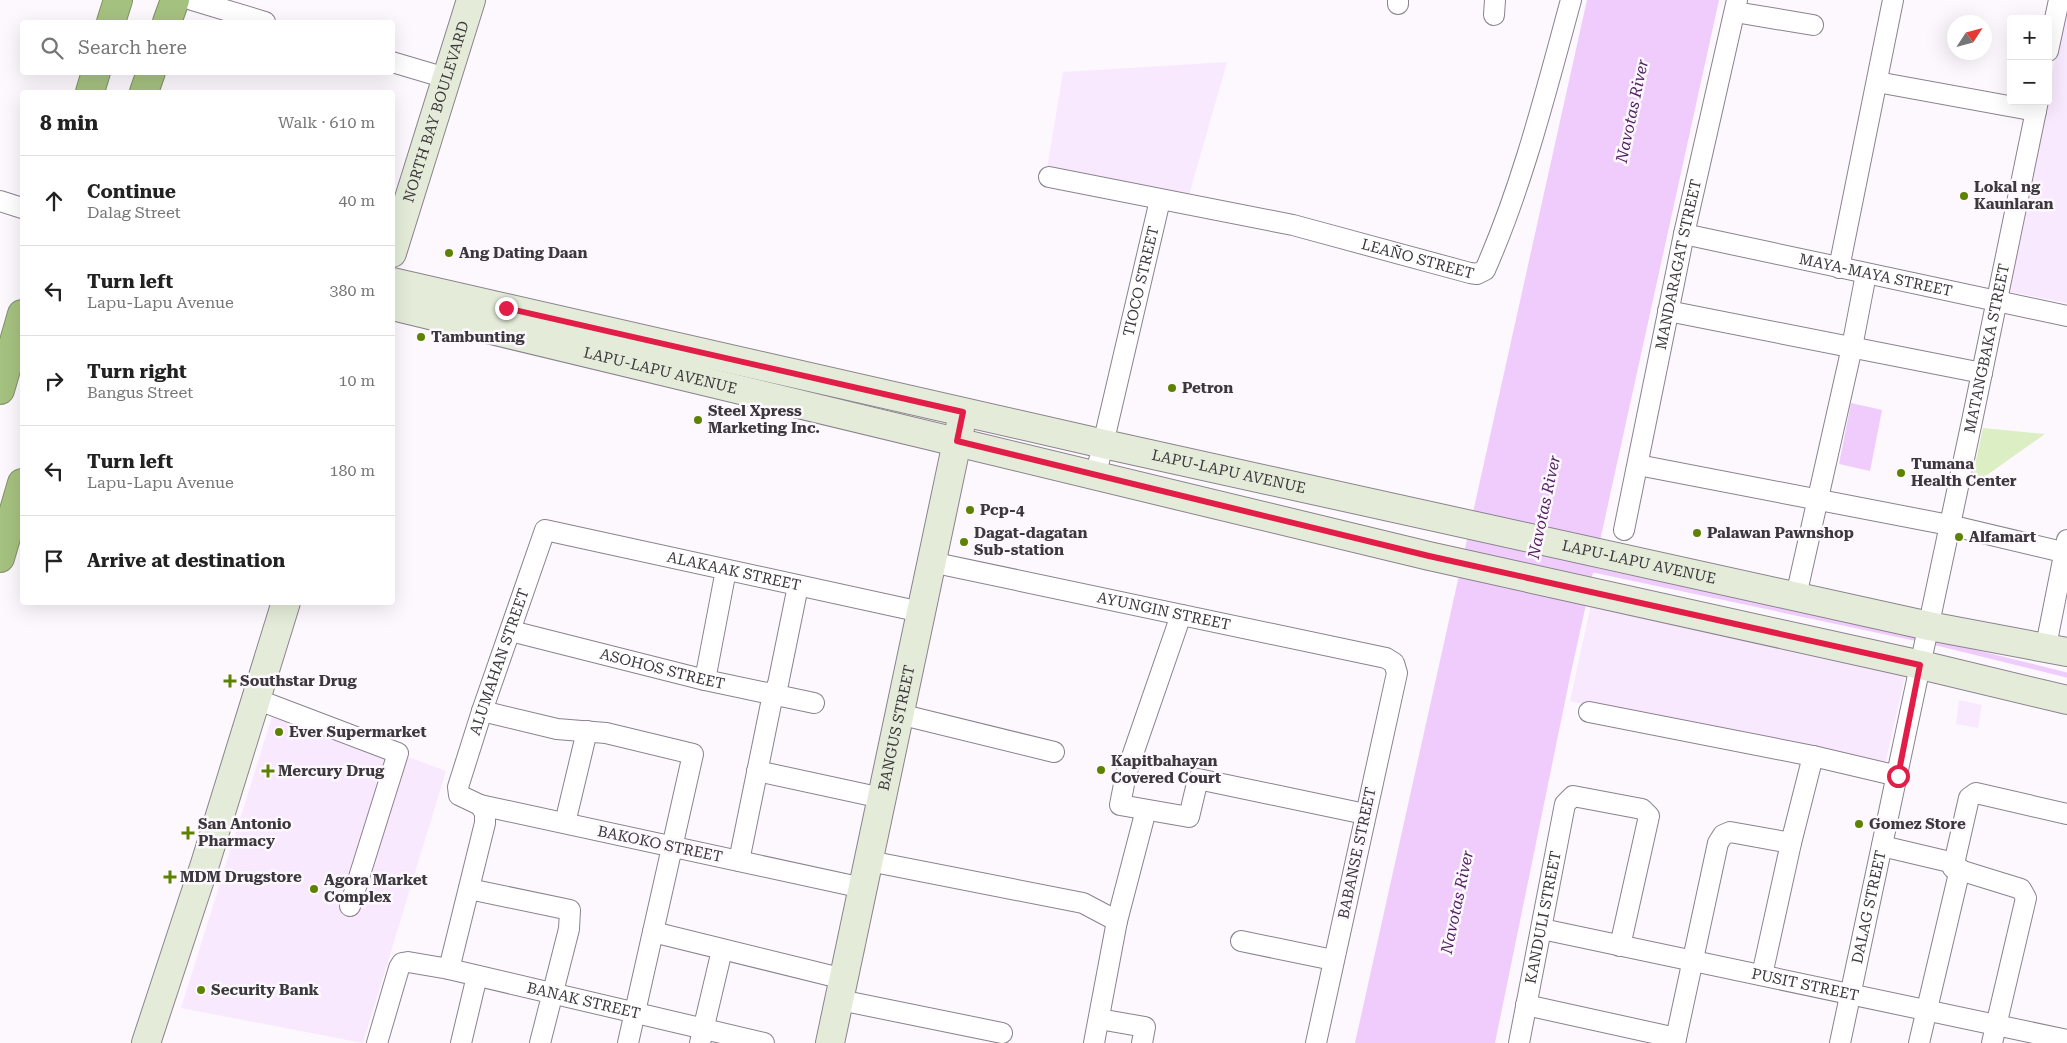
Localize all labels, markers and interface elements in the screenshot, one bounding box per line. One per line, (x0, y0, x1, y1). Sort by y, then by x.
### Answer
north arrow (1947, 15, 1992, 60)
map controls (2007, 15, 2052, 105)
button: + (2007, 15, 2052, 60)
street label: NORTH BAY BOULEVARD (399, 19, 473, 205)
search box (20, 20, 395, 75)
icon: search (38, 34, 66, 62)
text: Search here (78, 36, 187, 59)
water label: Navotas River (1612, 57, 1652, 166)
button: − (2007, 60, 2052, 105)
text: 8 min (40, 111, 98, 135)
text: Walk · 610 m (278, 113, 375, 132)
street label: MANDARAGAT STREET (1652, 178, 1705, 351)
place label: Lokal ng Kaunlaran (1974, 178, 2054, 213)
text: Continue (87, 180, 176, 203)
icon: ahead (40, 187, 68, 215)
marker: Lokal ng Kaunlaran (1958, 190, 1970, 202)
text: 40 m (338, 191, 375, 210)
text: Dalag Street (87, 203, 181, 222)
street label: TIOCO STREET (1119, 224, 1163, 338)
street label: LEAÑO STREET (1360, 235, 1476, 283)
place label: Ang Dating Daan (459, 244, 587, 262)
marker: Ang Dating Daan (443, 247, 455, 259)
street label: MAYA-MAYA STREET (1797, 250, 1954, 300)
street label: MATANGBAKA STREET (1961, 262, 2013, 435)
text: Turn left (87, 270, 173, 293)
icon: left (40, 277, 68, 305)
text: 380 m (329, 281, 375, 300)
text: Lapu-Lapu Avenue (87, 293, 234, 312)
route end (495, 297, 518, 320)
place label: Tambunting (431, 328, 525, 346)
marker: Tambunting (415, 331, 427, 343)
street label: LAPU-LAPU AVENUE (582, 344, 739, 398)
text: Turn right (87, 360, 187, 383)
icon: right (40, 367, 68, 395)
text: 10 m (338, 371, 375, 390)
place label: Petron (1182, 379, 1233, 397)
marker: Petron (1166, 382, 1178, 394)
text: Bangus Street (87, 383, 193, 402)
place label: Steel Xpress Marketing Inc. (708, 402, 820, 437)
marker: Steel Xpress Marketing Inc. (692, 414, 704, 426)
street label: LAPU-LAPU AVENUE (1150, 446, 1307, 497)
text: Turn left (87, 450, 173, 473)
water label: Navotas River (1524, 453, 1564, 562)
place label: Tumana Health Center (1911, 455, 2017, 490)
icon: left (40, 457, 68, 485)
text: 180 m (329, 461, 375, 480)
marker: Tumana Health Center (1895, 467, 1907, 479)
text: Lapu-Lapu Avenue (87, 473, 234, 492)
place label: Pcp-4 (980, 501, 1025, 519)
marker: Pcp-4 (964, 504, 976, 516)
place label: Dagat-dagatan Sub-station (974, 524, 1087, 559)
place label: Palawan Pawnshop (1707, 524, 1854, 542)
marker: Palawan Pawnshop (1691, 527, 1703, 539)
place label: Alfamart (1969, 528, 2036, 546)
marker: Alfamart (1953, 531, 1965, 543)
marker: Dagat-dagatan Sub-station (958, 536, 970, 548)
street label: LAPU-LAPU AVENUE (1560, 536, 1718, 588)
icon: arrive (40, 547, 68, 575)
street label: ALAKAAK STREET (665, 548, 803, 595)
text: Arrive at destination (87, 549, 285, 572)
street label: ALUMAHAN STREET (466, 586, 533, 737)
street label: AYUNGIN STREET (1096, 588, 1232, 634)
street label: ASOHOS STREET (598, 645, 726, 693)
street label: BANGUS STREET (875, 664, 919, 792)
place label: Southstar Drug (240, 672, 358, 690)
marker: Southstar Drug (224, 675, 236, 687)
place label: Ever Supermarket (289, 723, 426, 741)
marker: Ever Supermarket (273, 726, 285, 738)
place label: Kapitbahayan Covered Court (1111, 752, 1221, 787)
place label: Mercury Drug (278, 762, 385, 780)
marker: Kapitbahayan Covered Court (1095, 764, 1107, 776)
marker: Mercury Drug (262, 765, 274, 777)
route start (1887, 765, 1910, 788)
street label: BABANSE STREET (1334, 785, 1380, 921)
place label: San Antonio Pharmacy (198, 815, 292, 850)
place label: Gomez Store (1869, 815, 1966, 833)
marker: Gomez Store (1853, 818, 1865, 830)
street label: BAKOKO STREET (596, 822, 724, 866)
marker: San Antonio Pharmacy (182, 827, 194, 839)
water label: Navotas River (1437, 848, 1477, 957)
street label: KANDULI STREET (1522, 849, 1565, 985)
street label: DALAG STREET (1848, 849, 1890, 965)
place label: MDM Drugstore (180, 868, 302, 886)
marker: MDM Drugstore (164, 871, 176, 883)
place label: Agora Market Complex (324, 871, 428, 906)
marker: Agora Market Complex (308, 883, 320, 895)
street label: PUSIT STREET (1750, 965, 1860, 1005)
street label: BANAK STREET (525, 979, 642, 1023)
place label: Security Bank (211, 981, 320, 999)
marker: Security Bank (195, 984, 207, 996)

